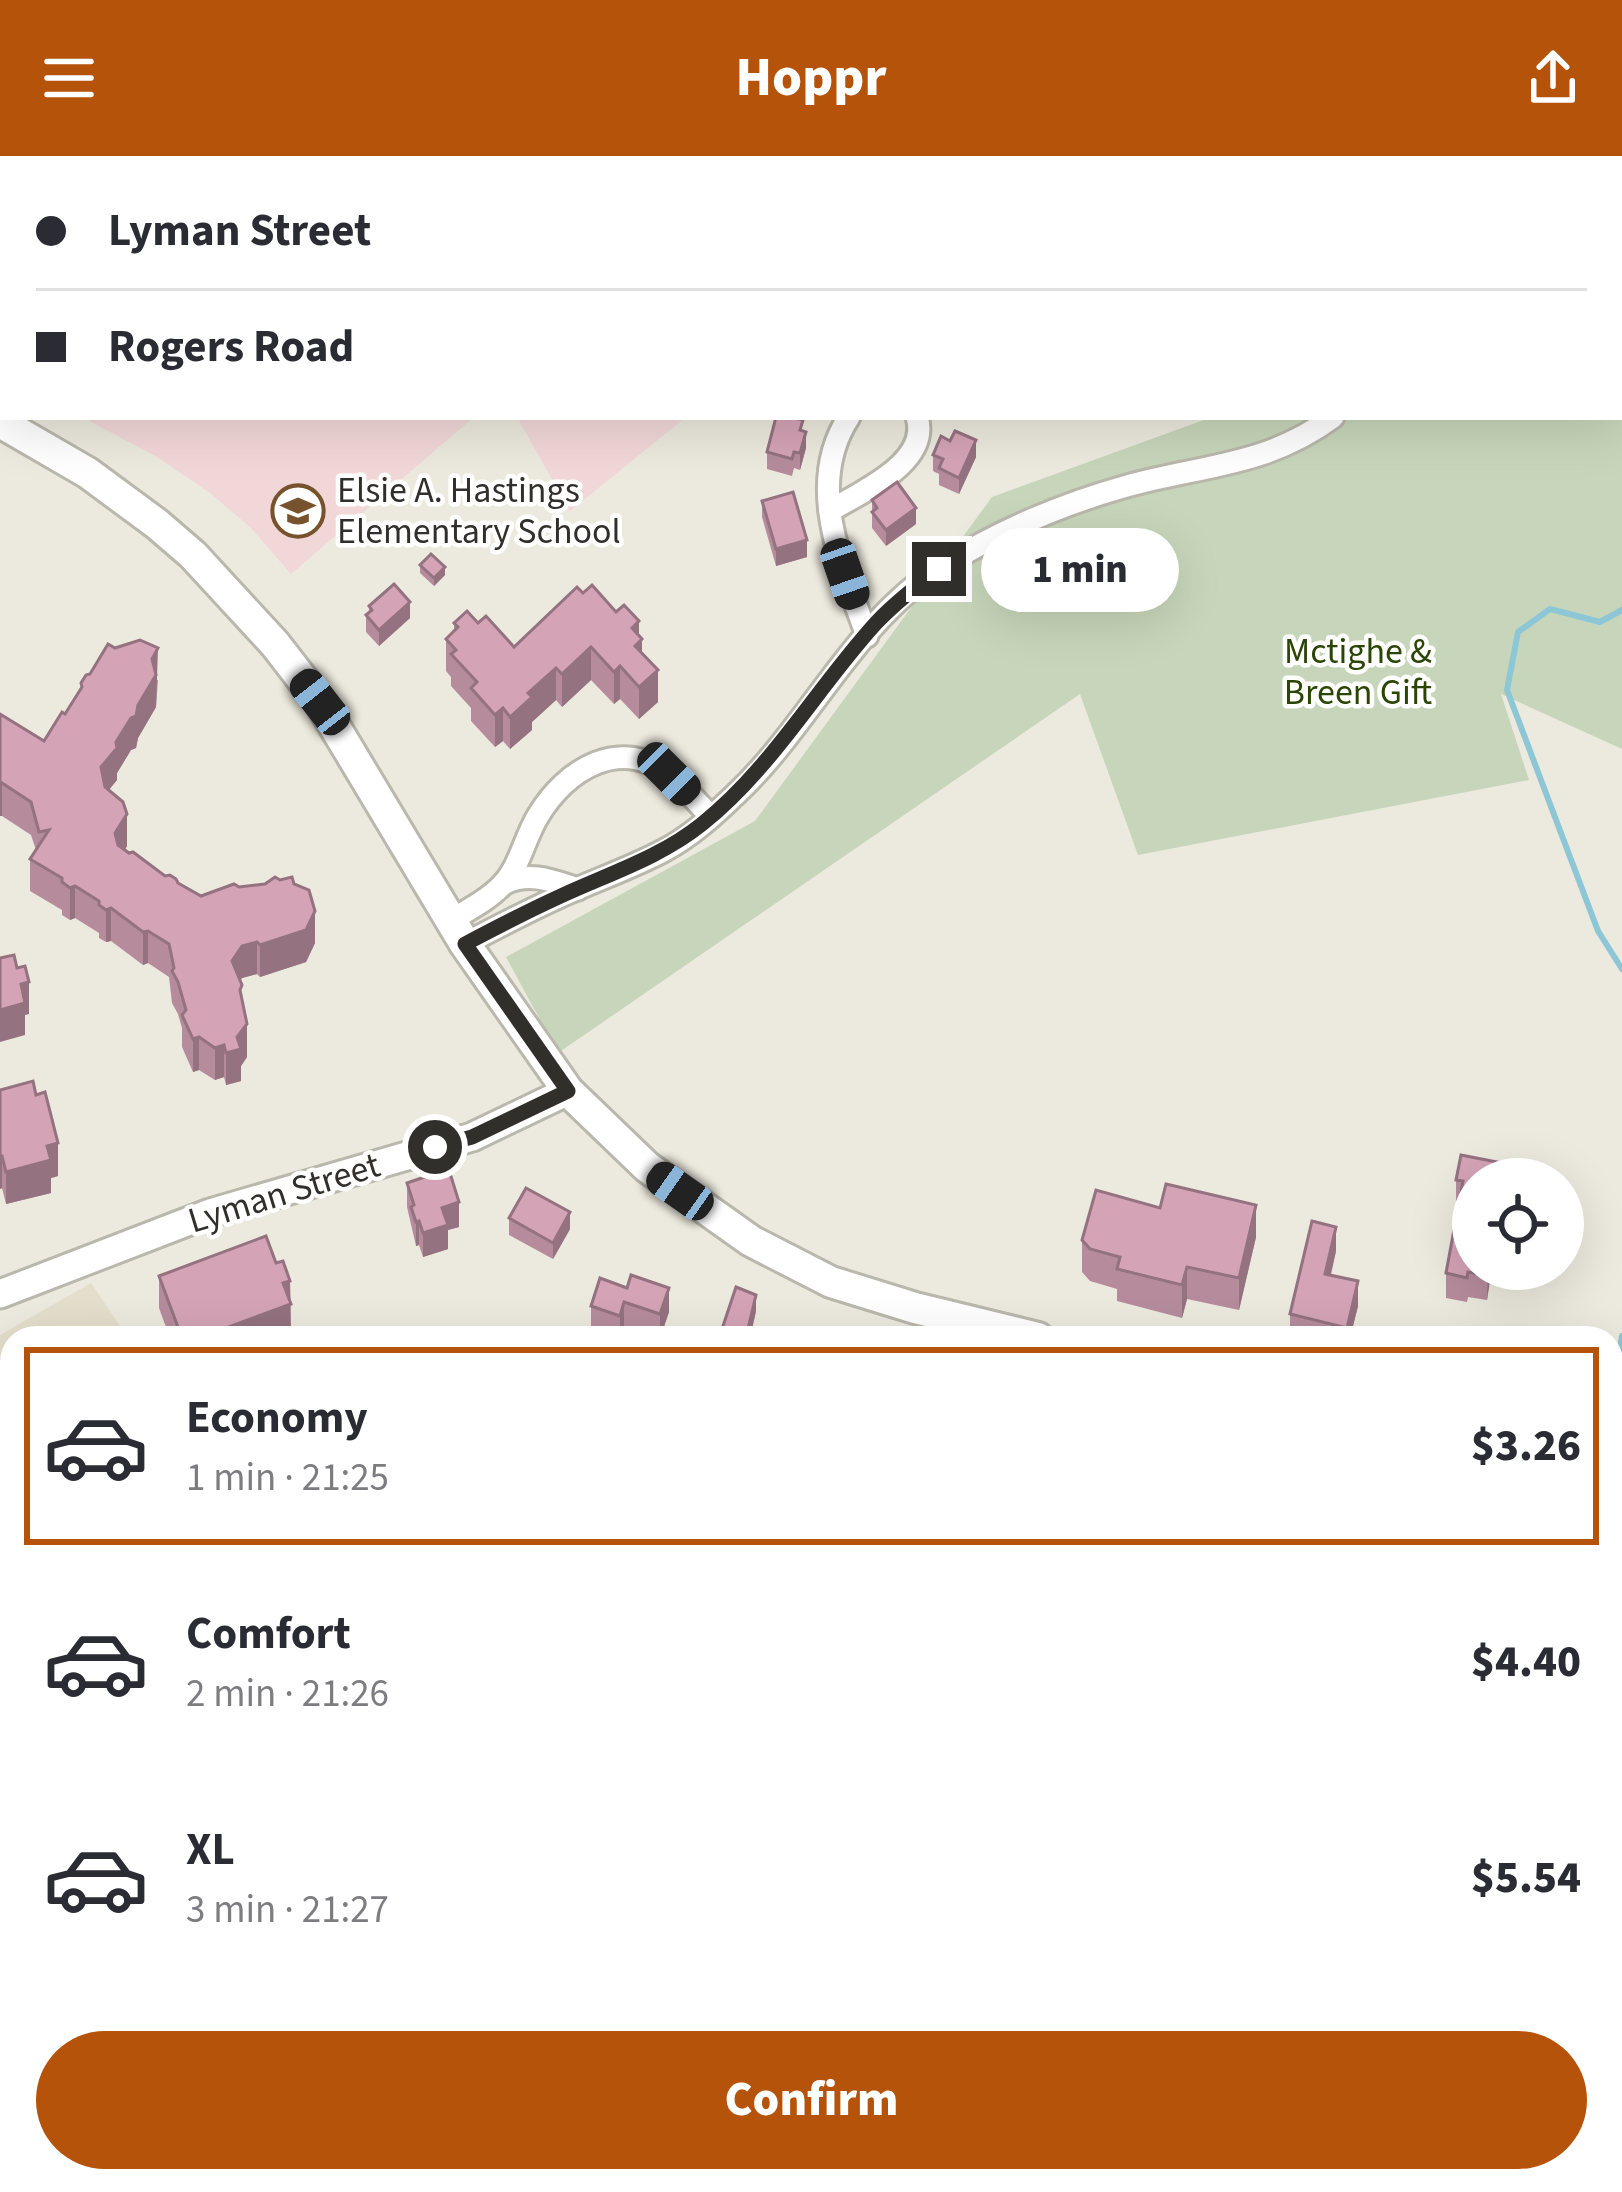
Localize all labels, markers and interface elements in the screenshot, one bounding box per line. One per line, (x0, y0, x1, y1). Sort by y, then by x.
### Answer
text: Hoppr (736, 40, 886, 117)
icon: menu (36, 45, 102, 111)
icon: share (1520, 45, 1586, 111)
text: Lyman Street (108, 199, 371, 263)
text: Rogers Road (108, 315, 354, 379)
place label: Elsie A. Hastings Elementary School (337, 465, 621, 557)
school or university icon: Elsie A. Hastings Elementary School (270, 483, 326, 539)
callout: 1 min (981, 527, 1179, 611)
car (816, 534, 874, 614)
route end (912, 542, 966, 596)
text: 1 min (1032, 542, 1128, 598)
park label: Mctighe & Breen Gift (1284, 626, 1432, 718)
car (284, 663, 356, 741)
car (631, 736, 707, 812)
route start (408, 1120, 462, 1174)
street label: Lyman Street (182, 1140, 386, 1246)
car (640, 1156, 720, 1226)
map controls (1452, 1158, 1584, 1290)
button: locate (1452, 1158, 1584, 1290)
text: Economy (186, 1386, 368, 1450)
icon: car (42, 1392, 150, 1500)
text: $3.26 (1471, 1414, 1581, 1478)
text: 1 min · 21:25 (186, 1450, 389, 1506)
text: Comfort (186, 1602, 351, 1666)
icon: car (42, 1608, 150, 1716)
text: $4.40 (1471, 1630, 1581, 1694)
text: 2 min · 21:26 (186, 1666, 389, 1722)
text: XL (186, 1818, 235, 1882)
icon: car (42, 1824, 150, 1932)
text: $5.54 (1471, 1846, 1581, 1910)
text: 3 min · 21:27 (186, 1882, 389, 1938)
button: Confirm (36, 2031, 1587, 2169)

